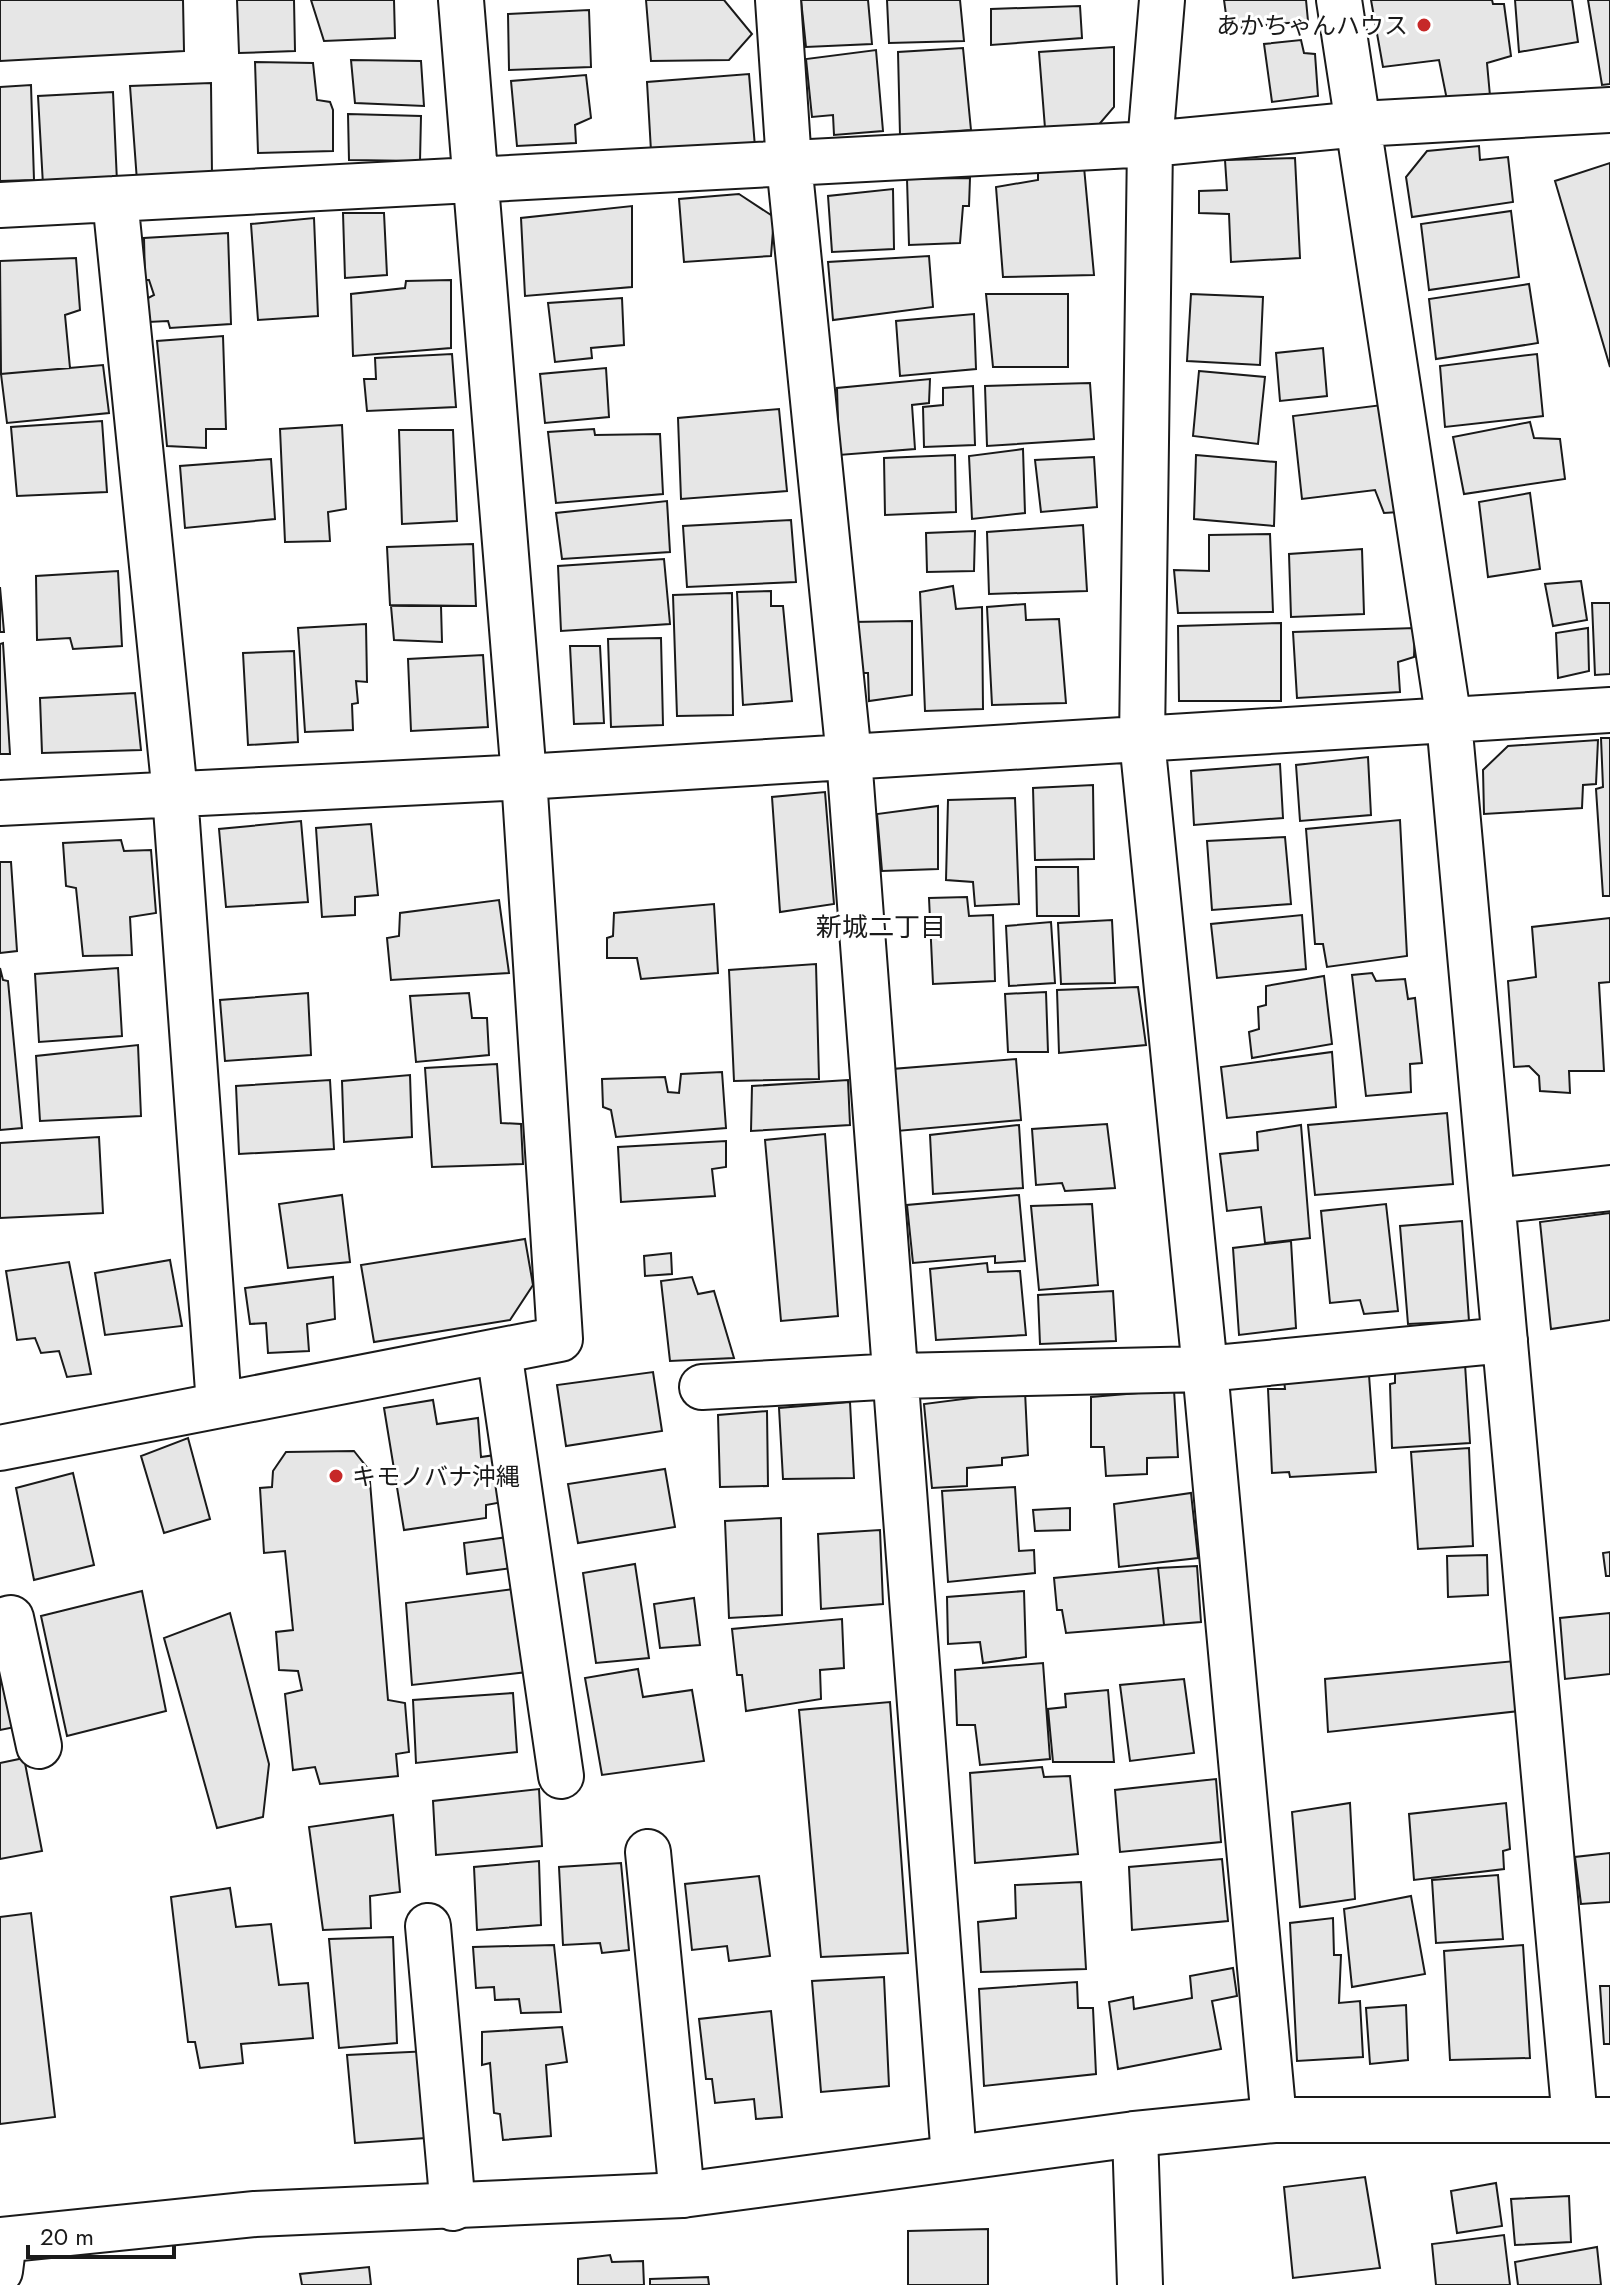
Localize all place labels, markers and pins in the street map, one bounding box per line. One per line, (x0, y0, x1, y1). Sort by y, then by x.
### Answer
place label: あかちゃんハウス (1216, 8, 1408, 43)
marker: あかちゃんハウス (1415, 16, 1433, 34)
place label: キモノバナ沖縄 (352, 1459, 520, 1494)
marker: キモノバナ沖縄 (327, 1467, 345, 1485)

